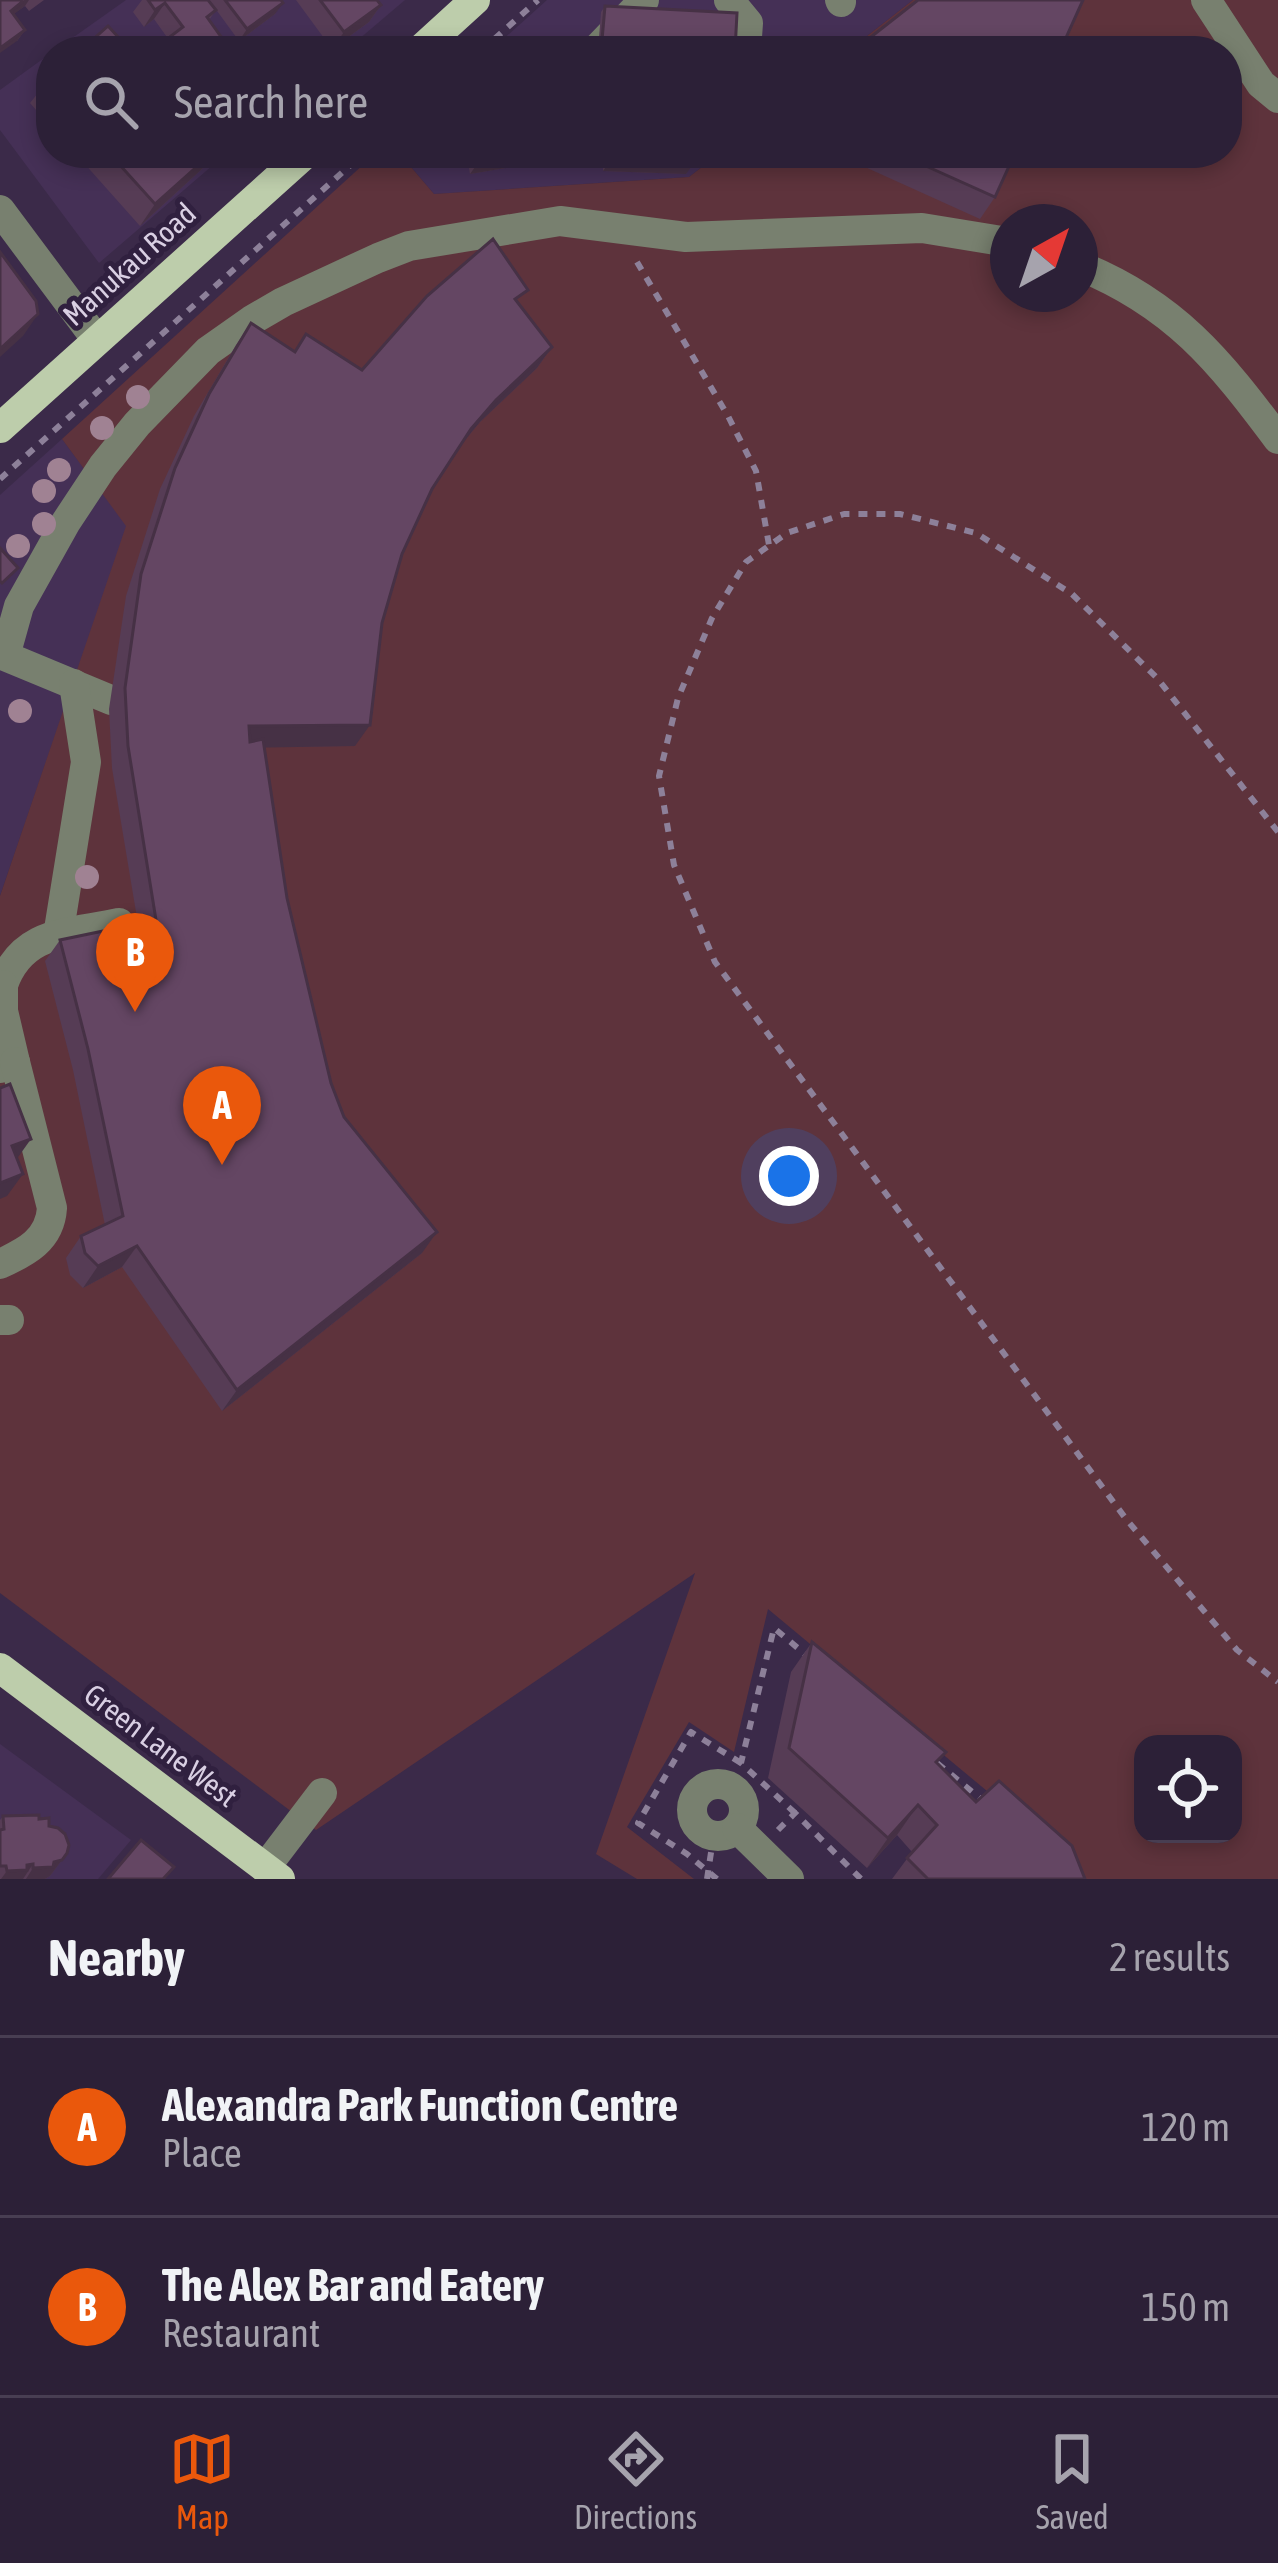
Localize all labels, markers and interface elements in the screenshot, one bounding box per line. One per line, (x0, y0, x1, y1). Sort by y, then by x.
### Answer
search box (36, 36, 1242, 168)
icon: search (78, 69, 144, 135)
text: Search here (174, 76, 368, 128)
street label: Manukau Road (56, 196, 202, 332)
north arrow (990, 204, 1098, 312)
pin: B (96, 913, 174, 1012)
pin: A (183, 1066, 261, 1165)
your location (759, 1146, 819, 1206)
street label: Green Lane West (78, 1677, 244, 1813)
map controls (1134, 1735, 1242, 1843)
button: locate (1134, 1735, 1242, 1843)
text: Nearby (48, 1928, 185, 1987)
text: 2 results (1109, 1935, 1230, 1979)
text: Alexandra Park Function Centre (162, 2079, 678, 2131)
text: A (77, 2105, 97, 2149)
text: 120 m (1142, 2105, 1230, 2149)
text: Place (162, 2131, 242, 2175)
text: The Alex Bar and Eatery (162, 2259, 544, 2311)
text: B (78, 2285, 96, 2329)
text: 150 m (1142, 2285, 1230, 2329)
text: Restaurant (162, 2311, 320, 2355)
tab: Map (169, 2426, 235, 2536)
tab: Directions (574, 2426, 697, 2536)
tab: Saved (1036, 2426, 1109, 2536)

